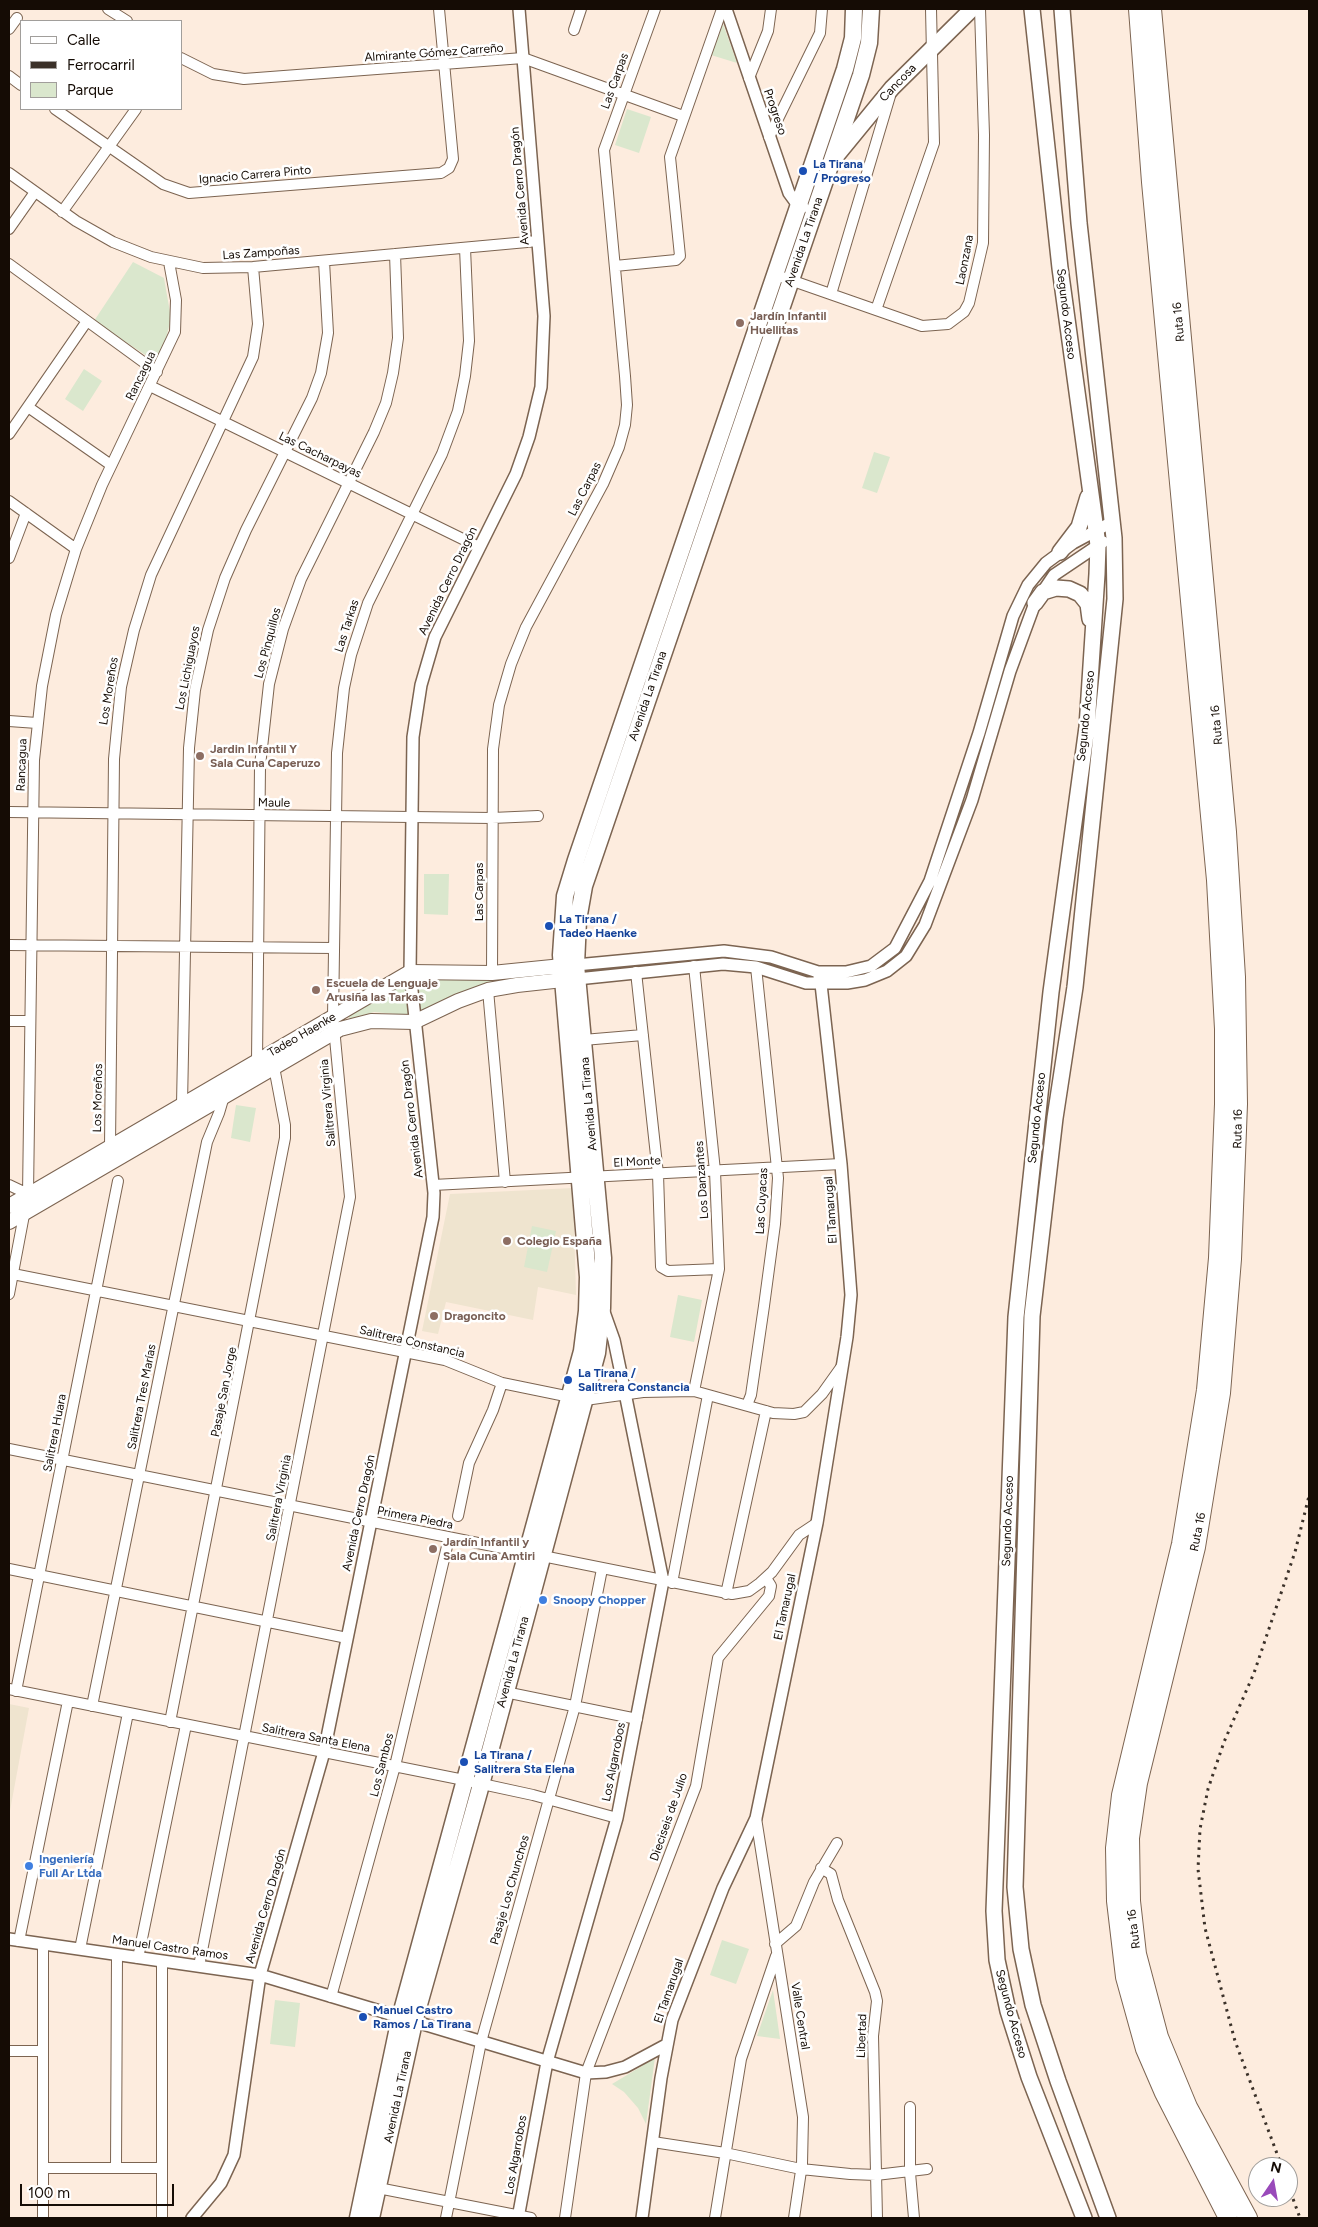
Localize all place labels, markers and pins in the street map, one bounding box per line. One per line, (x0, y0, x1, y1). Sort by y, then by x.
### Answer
place label: La Tirana / Progreso (813, 157, 871, 185)
marker: La Tirana / Progreso (797, 165, 809, 177)
place label: Jardín Infantil Huellitas (750, 309, 827, 337)
marker: Jardín Infantil Huellitas (734, 317, 746, 329)
place label: Jardin Infantil Y Sala Cuna Caperuzo (210, 742, 320, 770)
marker: Jardin Infantil Y Sala Cuna Caperuzo (194, 750, 206, 762)
place label: La Tirana / Tadeo Haenke (559, 912, 637, 940)
marker: La Tirana / Tadeo Haenke (543, 920, 555, 932)
place label: Escuela de Lenguaje Arusiña las Tarkas (326, 976, 438, 1004)
marker: Escuela de Lenguaje Arusiña las Tarkas (310, 984, 322, 996)
place label: Colegio España (517, 1234, 602, 1248)
marker: Colegio España (501, 1235, 513, 1247)
place label: Dragoncito (444, 1309, 506, 1323)
marker: Dragoncito (428, 1310, 440, 1322)
place label: La Tirana / Salitrera Constancia (578, 1366, 690, 1394)
marker: La Tirana / Salitrera Constancia (562, 1374, 574, 1386)
place label: Jardín Infantil y Sala Cuna Amtiri (443, 1535, 535, 1563)
marker: Jardín Infantil y Sala Cuna Amtiri (427, 1543, 439, 1555)
place label: Snoopy Chopper (553, 1593, 646, 1607)
marker: Snoopy Chopper (537, 1594, 549, 1606)
place label: La Tirana / Salitrera Sta Elena (474, 1748, 575, 1776)
marker: La Tirana / Salitrera Sta Elena (458, 1756, 470, 1768)
place label: Ingeniería Full Ar Ltda (39, 1852, 102, 1880)
marker: Ingeniería Full Ar Ltda (23, 1860, 35, 1872)
place label: Manuel Castro Ramos / La Tirana (373, 2003, 471, 2031)
marker: Manuel Castro Ramos / La Tirana (357, 2011, 369, 2023)

